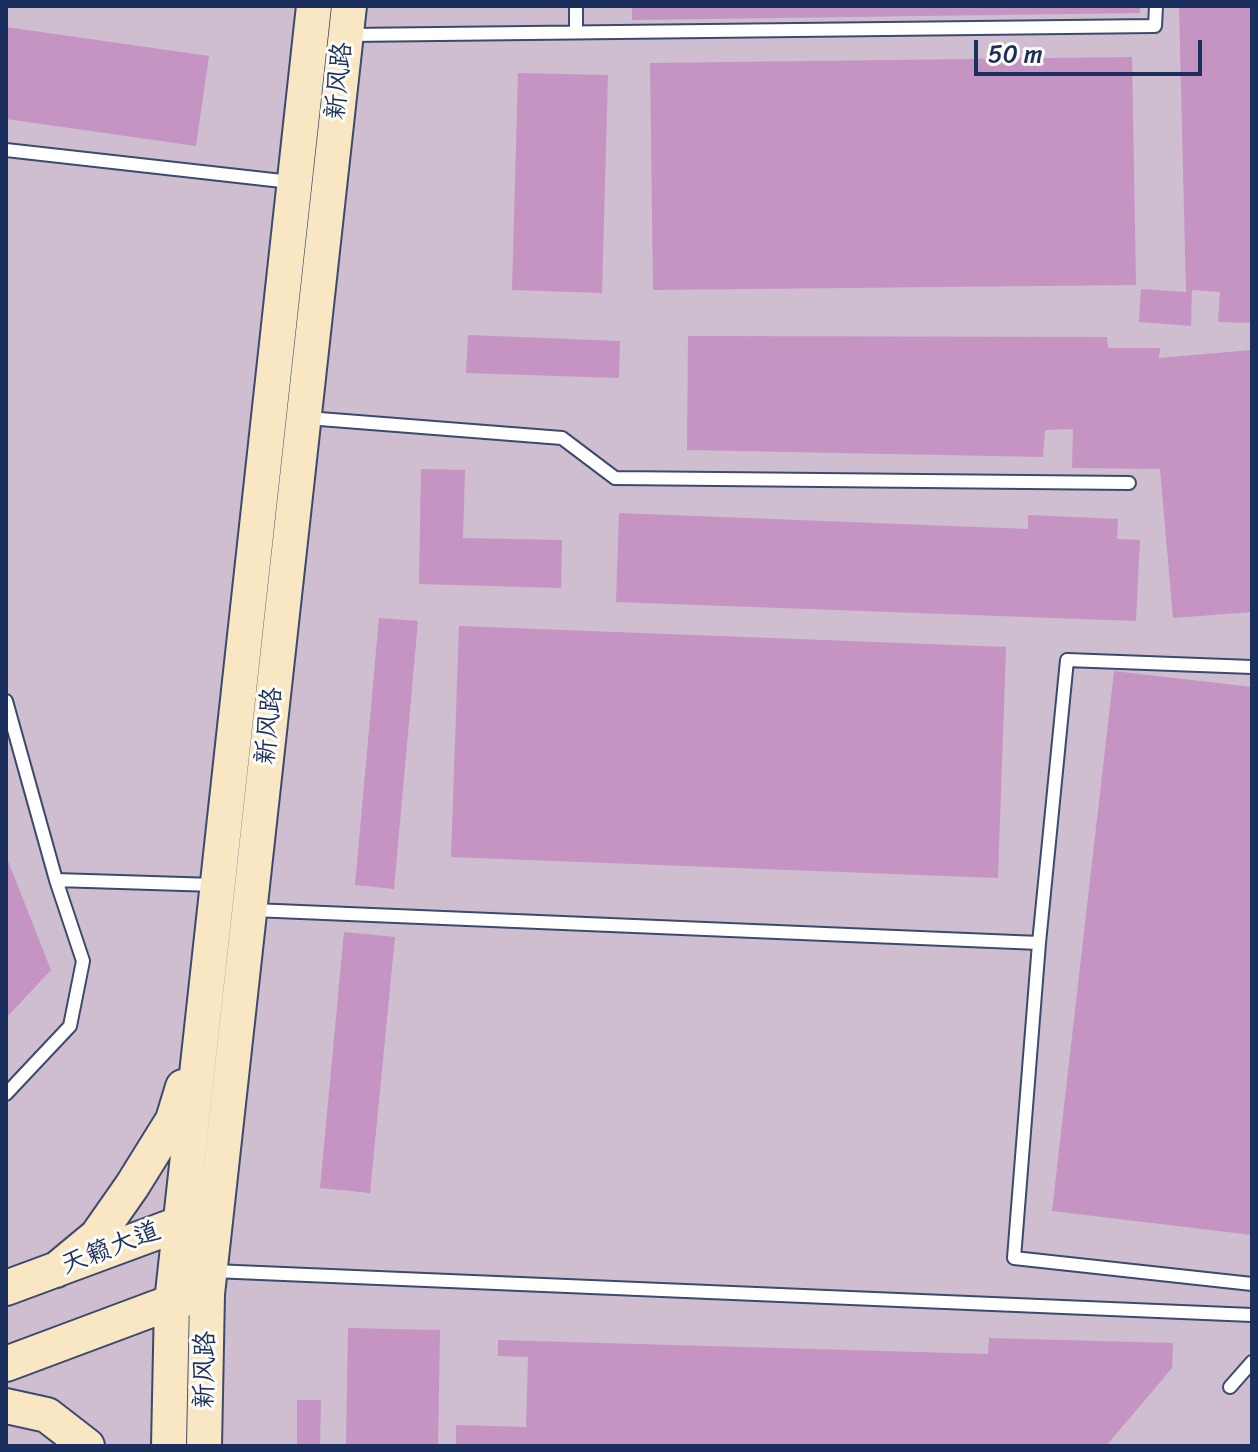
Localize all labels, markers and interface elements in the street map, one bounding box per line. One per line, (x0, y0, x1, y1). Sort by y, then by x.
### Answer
scale bar (978, 24, 1206, 74)
text: 50 m (988, 33, 1043, 75)
street label: 新风路 (320, 41, 360, 121)
street label: 新风路 (250, 686, 290, 766)
street label: 天籁大道 (57, 1216, 165, 1282)
street label: 新风路 (190, 1331, 222, 1409)

